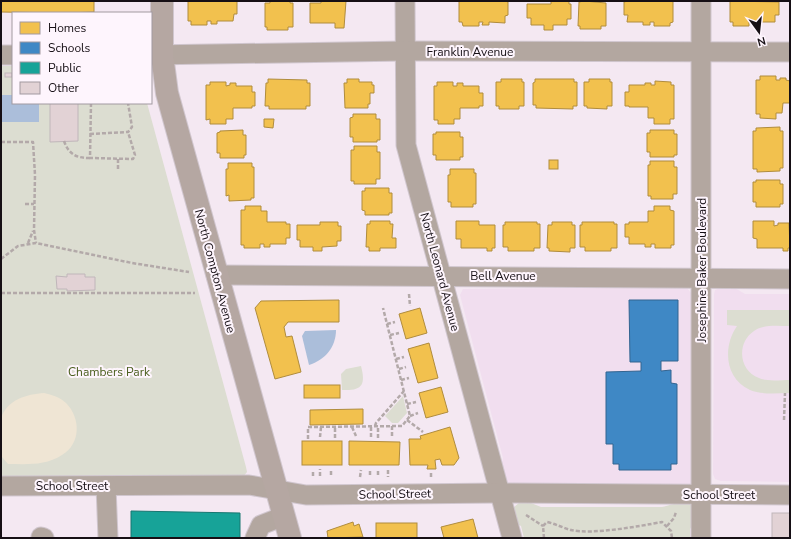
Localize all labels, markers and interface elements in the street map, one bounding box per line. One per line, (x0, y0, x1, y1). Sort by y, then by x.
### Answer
legend (12, 12, 152, 104)
north arrow (739, 12, 779, 52)
text: Homes (48, 20, 86, 36)
text: N (756, 33, 767, 49)
text: Schools (48, 40, 91, 56)
street label: Franklin Avenue (427, 44, 513, 60)
text: Public (48, 60, 82, 76)
text: Other (48, 80, 80, 96)
street label: Josephine Baker Boulevard (694, 198, 710, 343)
street label: North Compton Avenue (191, 207, 239, 335)
street label: North Leonard Avenue (416, 211, 464, 333)
street label: Bell Avenue (470, 268, 536, 284)
park label: Chambers Park (68, 364, 151, 380)
street label: School Street (36, 478, 109, 494)
street label: School Street (359, 485, 432, 503)
street label: School Street (683, 487, 756, 503)

